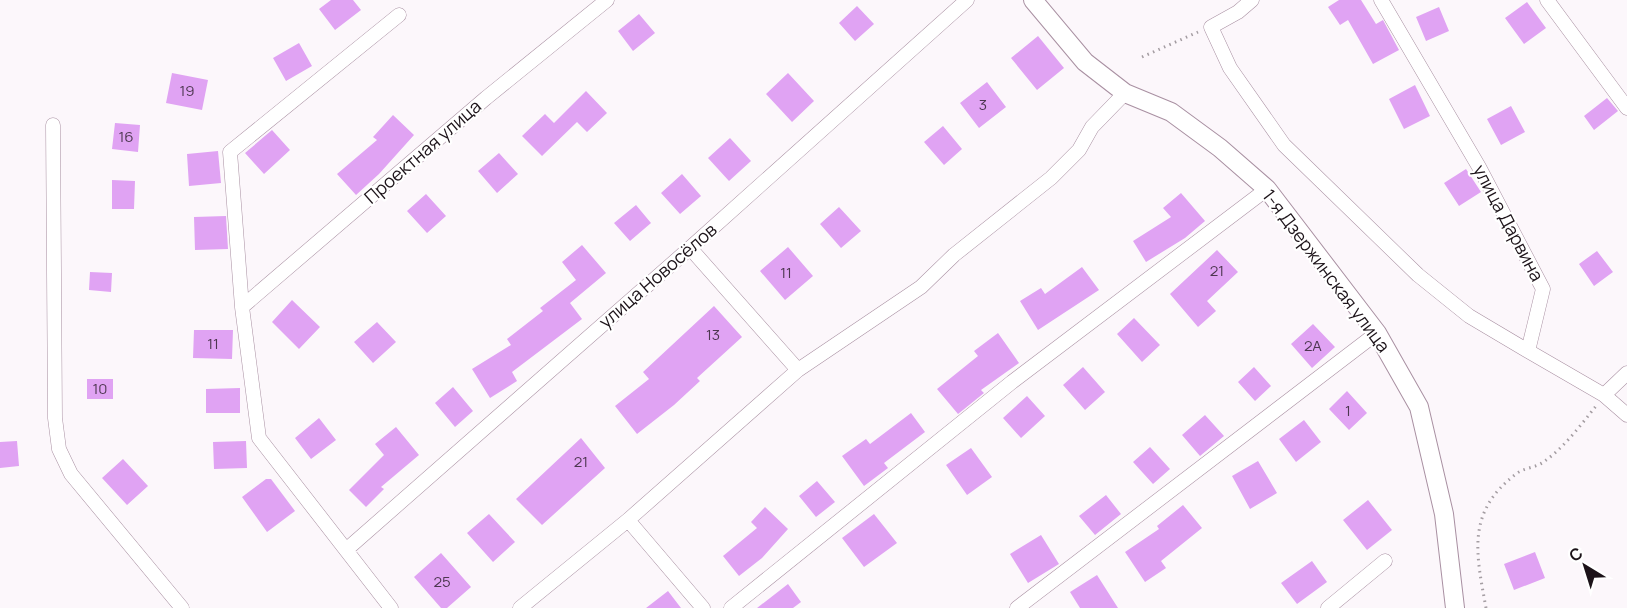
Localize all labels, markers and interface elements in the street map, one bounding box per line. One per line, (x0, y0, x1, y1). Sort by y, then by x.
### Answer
house number: 19 (179, 80, 195, 101)
street label: Проектная улица (359, 94, 486, 209)
house number: 3 (979, 94, 987, 115)
house number: 16 (118, 126, 134, 147)
street label: улица Дарвина (1468, 160, 1550, 285)
street label: 1-я Дзержинская улица (1258, 184, 1396, 357)
street label: улица Новосёлов (593, 217, 722, 333)
house number: 21 (1210, 260, 1224, 281)
house number: 11 (780, 262, 792, 283)
house number: 13 (706, 324, 720, 345)
house number: 11 (207, 333, 219, 354)
house number: 2А (1304, 335, 1322, 356)
house number: 10 (93, 378, 108, 399)
house number: 1 (1345, 400, 1351, 421)
house number: 21 (574, 451, 588, 472)
north arrow (1555, 536, 1615, 596)
text: С (1564, 542, 1587, 566)
house number: 25 (433, 571, 451, 592)

